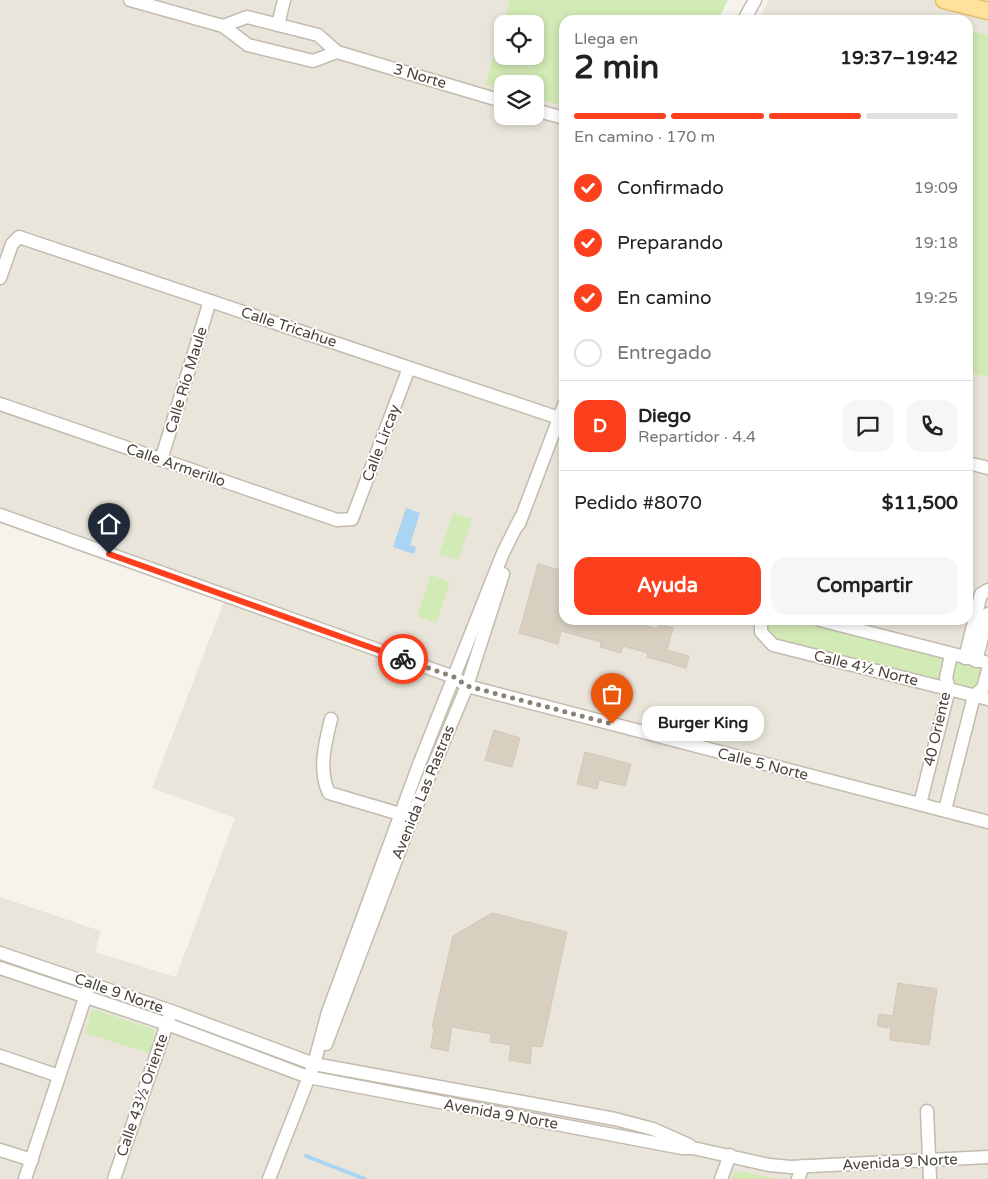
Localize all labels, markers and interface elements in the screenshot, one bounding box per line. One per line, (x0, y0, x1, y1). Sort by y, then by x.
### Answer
map controls (494, 15, 544, 125)
button: locate (494, 15, 544, 65)
text: Llega en (574, 29, 638, 49)
text: 19:37–19:42 (840, 47, 958, 69)
text: 2 min (574, 49, 659, 87)
street label: 3 Norte (391, 60, 449, 92)
button: layers (494, 75, 544, 125)
text: En camino · 170 m (574, 127, 715, 147)
icon: check (574, 174, 602, 202)
text: Confirmado (617, 177, 724, 199)
text: 19:09 (914, 178, 958, 198)
icon: check (574, 229, 602, 257)
text: Preparando (617, 232, 723, 254)
text: 19:18 (914, 233, 958, 253)
icon: check (574, 284, 602, 312)
text: En camino (617, 287, 712, 309)
text: 19:25 (914, 288, 958, 308)
street label: Calle Tricahue (239, 303, 339, 351)
street label: Calle Río Maule (161, 325, 211, 435)
text: Entregado (617, 342, 712, 364)
button: chat (842, 400, 894, 452)
button: phone (906, 400, 958, 452)
street label: Calle Lircay (358, 402, 404, 484)
text: Diego (638, 405, 691, 427)
text: D (593, 415, 607, 437)
text: Repartidor · 4.4 (638, 427, 756, 447)
street label: Calle Armerillo (124, 440, 228, 490)
text: Pedido #8070 (574, 492, 702, 514)
text: $11,500 (882, 492, 958, 514)
pin (88, 503, 130, 554)
icon: home (95, 510, 123, 538)
button: Ayuda (574, 557, 761, 615)
button: Compartir (771, 557, 958, 615)
courier (378, 634, 428, 684)
icon: bike (389, 645, 417, 673)
street label: Calle 4½ Norte (812, 646, 920, 690)
pin (591, 673, 633, 724)
icon: bag (598, 680, 626, 708)
street label: 40 Oriente (920, 690, 954, 768)
callout: Burger King (642, 706, 764, 742)
text: Burger King (658, 713, 748, 733)
street label: Avenida Las Rastras (388, 722, 458, 862)
street label: Calle 5 Norte (716, 744, 810, 784)
street label: Calle 9 Norte (72, 969, 166, 1017)
street label: Calle 43½ Oriente (113, 1031, 171, 1159)
street label: Avenida 9 Norte (442, 1095, 560, 1133)
street label: Avenida 9 Norte (842, 1150, 958, 1174)

